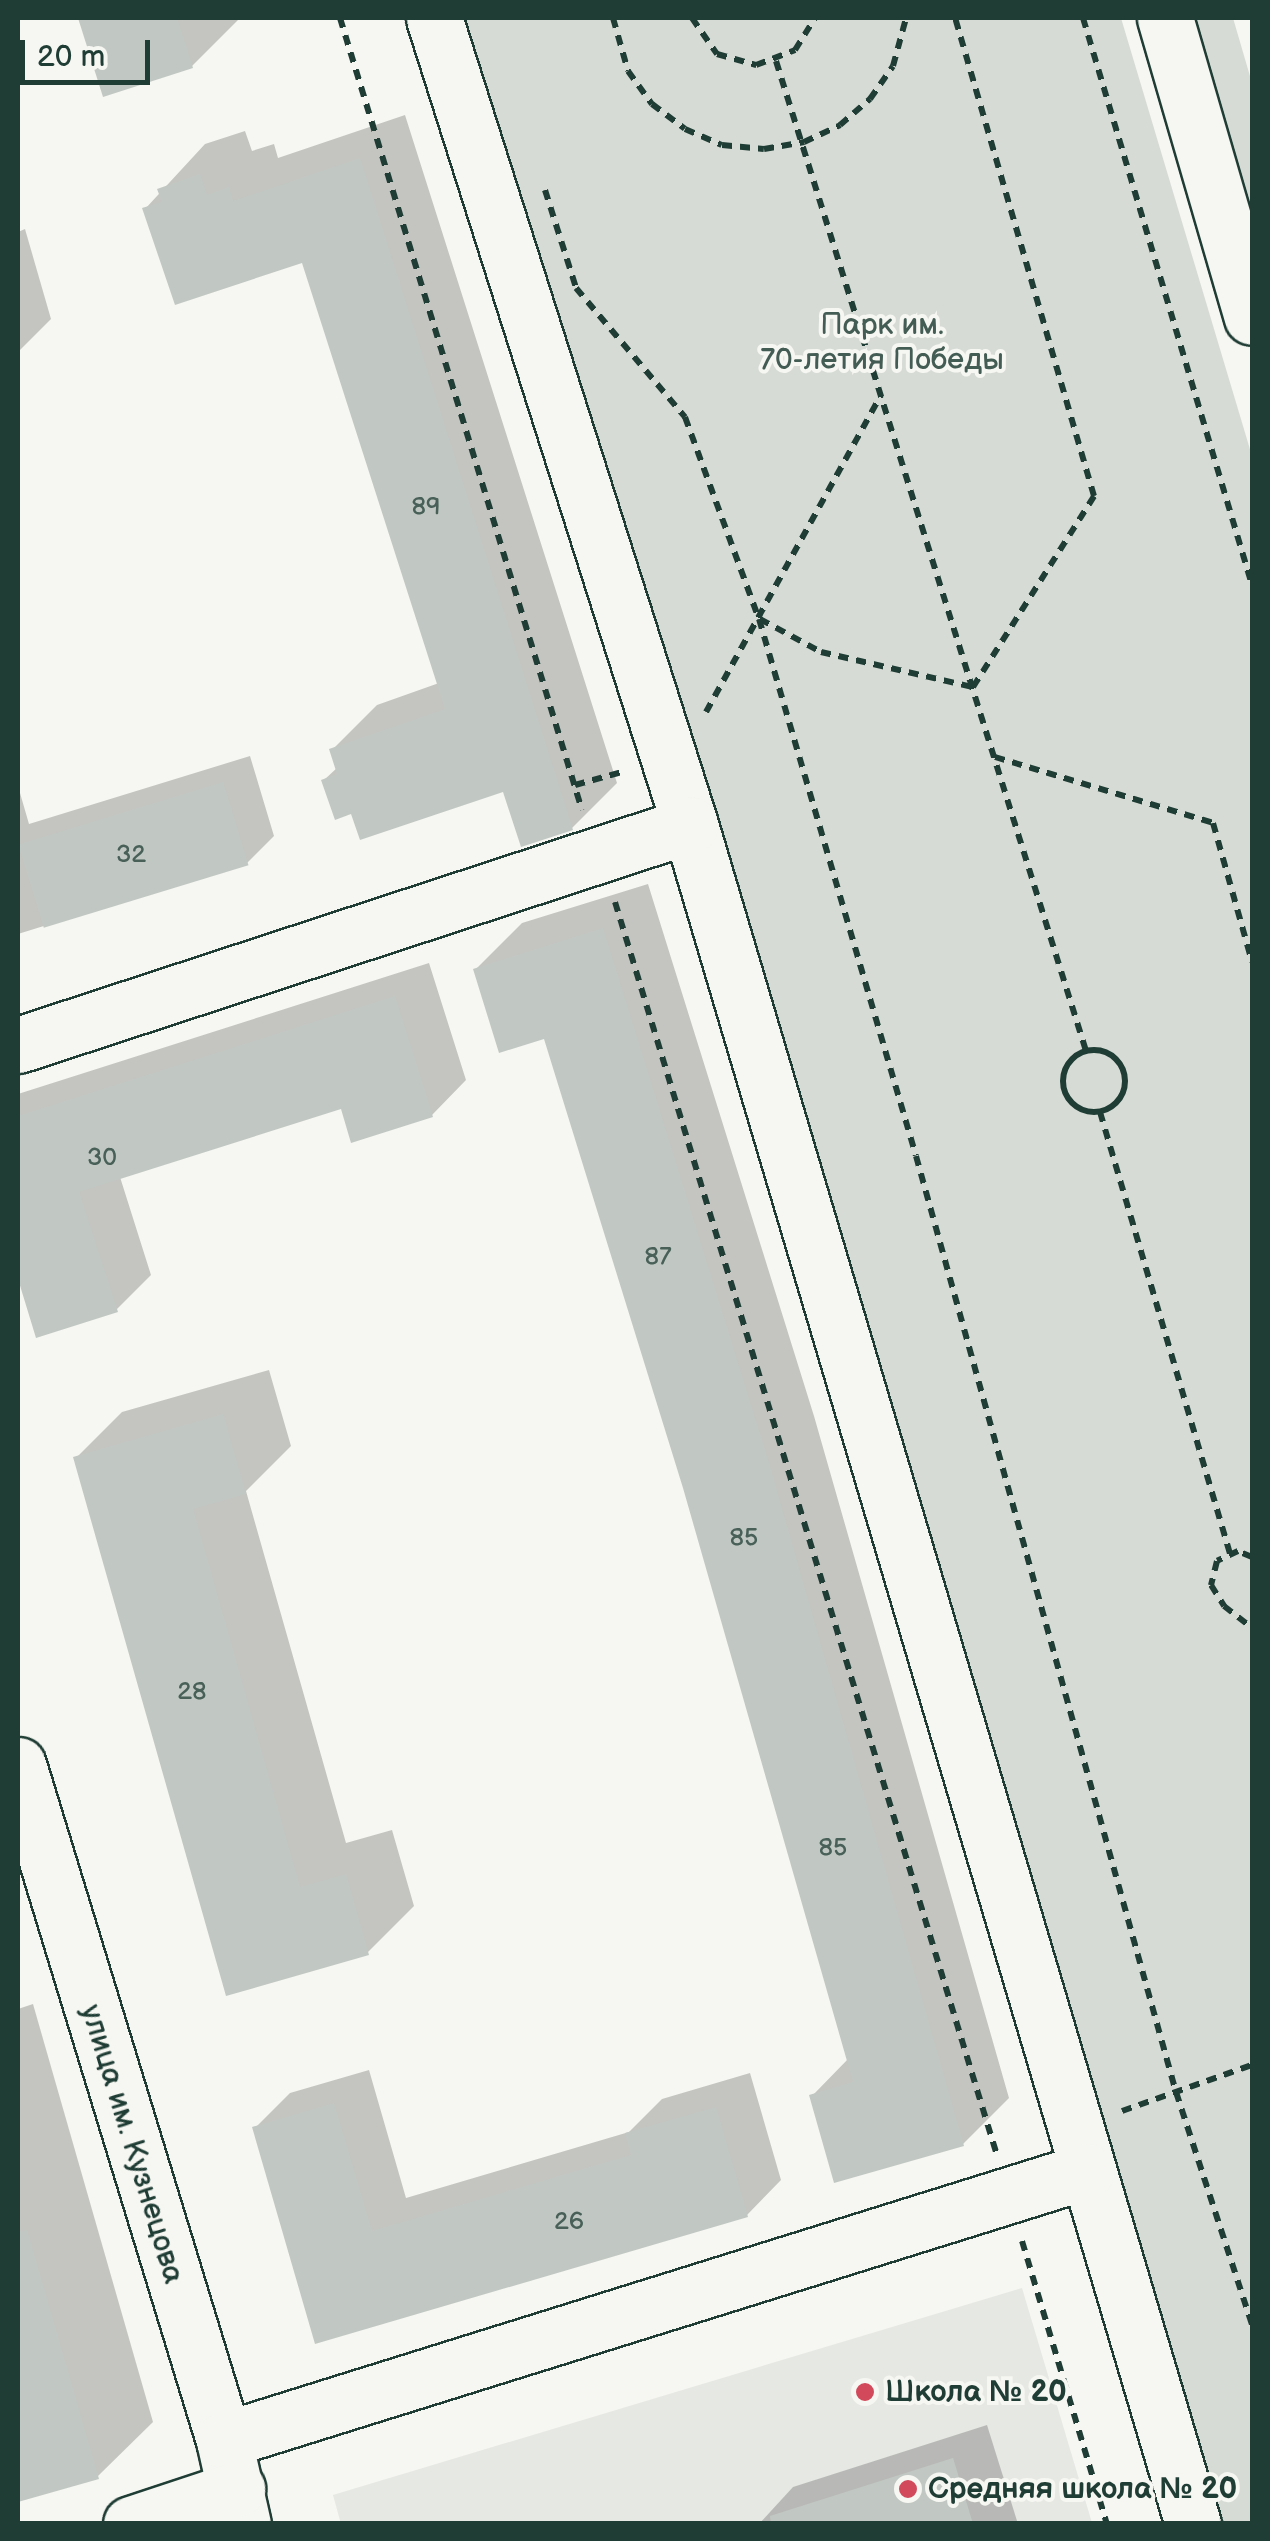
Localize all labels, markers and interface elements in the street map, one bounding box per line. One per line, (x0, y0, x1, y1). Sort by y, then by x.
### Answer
scale bar (25, 20, 155, 82)
text: 20 m (37, 39, 105, 75)
park label: Парк им. 70-летия Победы (760, 307, 1004, 378)
house number: 89 (411, 492, 441, 522)
house number: 32 (116, 840, 146, 870)
house number: 30 (87, 1143, 117, 1173)
house number: 87 (645, 1242, 671, 1272)
house number: 85 (730, 1523, 758, 1553)
house number: 28 (177, 1677, 207, 1707)
house number: 85 (819, 1833, 847, 1863)
street label: улица им. Кузнецова (72, 2000, 192, 2288)
house number: 26 (554, 2207, 584, 2237)
place label: Школа № 20 (885, 2374, 1067, 2410)
marker: Школа № 20 (854, 2381, 876, 2403)
place label: Средняя школа № 20 (928, 2471, 1237, 2507)
marker: Средняя школа № 20 (897, 2478, 919, 2500)

